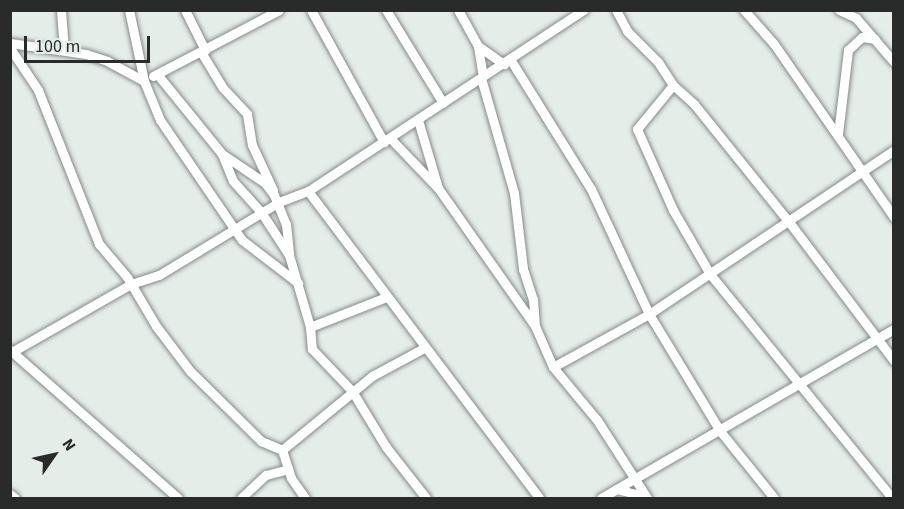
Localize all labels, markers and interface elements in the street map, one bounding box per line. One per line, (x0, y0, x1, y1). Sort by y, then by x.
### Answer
scale bar (27, 24, 153, 62)
text: 100 m (35, 34, 80, 59)
north arrow (24, 425, 84, 485)
text: N (57, 434, 81, 455)

